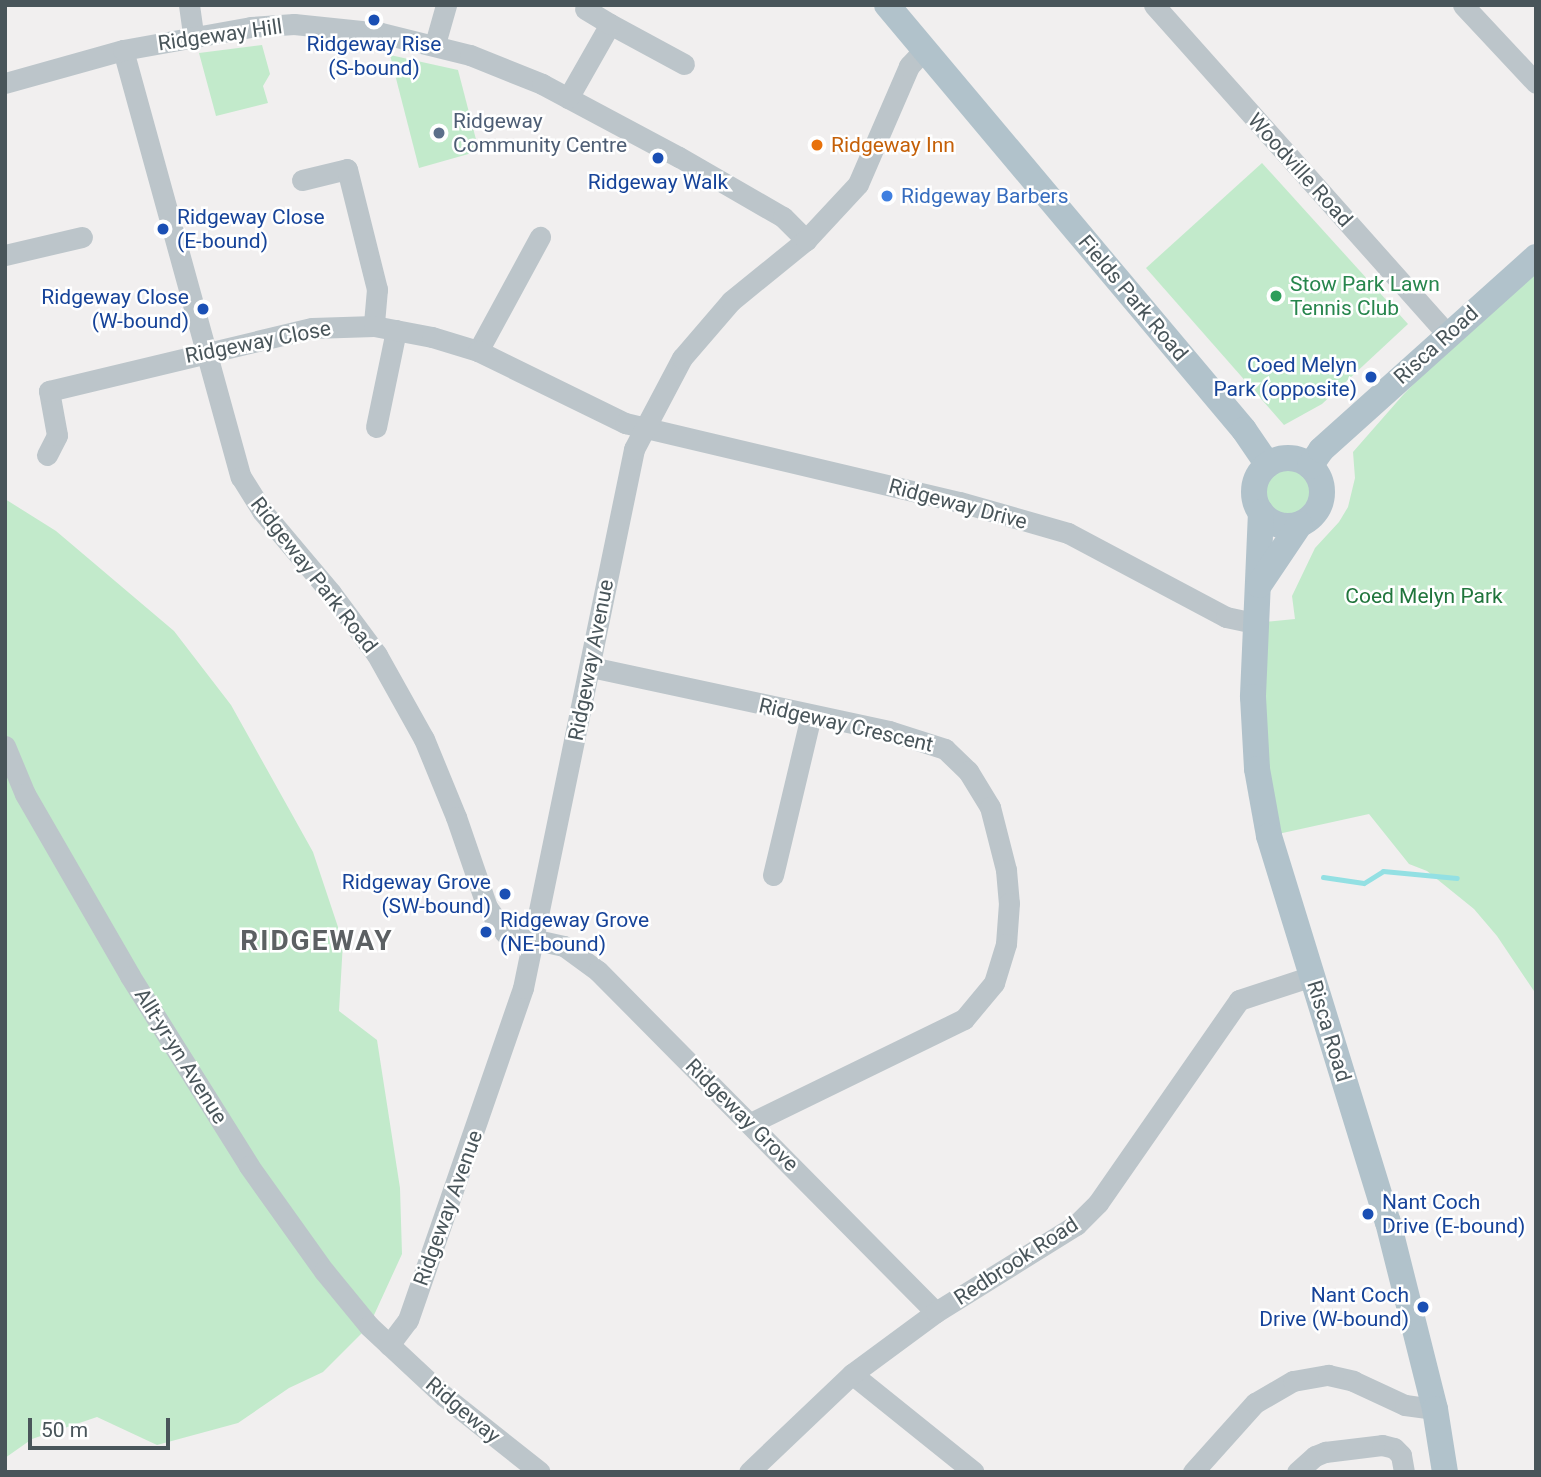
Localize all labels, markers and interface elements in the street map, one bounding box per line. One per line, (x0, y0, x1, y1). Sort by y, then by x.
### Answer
marker: Ridgeway Rise (S-bound) (366, 12, 382, 28)
street label: Ridgeway Hill (156, 14, 284, 56)
place label: Ridgeway Rise (S-bound) (306, 31, 442, 81)
place label: Ridgeway Community Centre (453, 108, 627, 158)
street label: Woodville Road (1242, 108, 1358, 232)
marker: Ridgeway Community Centre (431, 125, 447, 141)
place label: Ridgeway Inn (831, 132, 955, 158)
marker: Ridgeway Inn (809, 137, 825, 153)
marker: Ridgeway Walk (650, 150, 666, 166)
place label: Ridgeway Walk (588, 169, 728, 195)
place label: Ridgeway Barbers (901, 183, 1069, 209)
marker: Ridgeway Barbers (879, 188, 895, 204)
place label: Ridgeway Close (E-bound) (177, 204, 325, 254)
marker: Ridgeway Close (E-bound) (155, 221, 171, 237)
street label: Fields Park Road (1073, 230, 1193, 366)
place label: Stow Park Lawn Tennis Club (1290, 271, 1440, 321)
place label: Ridgeway Close (W-bound) (41, 284, 189, 334)
marker: Stow Park Lawn Tennis Club (1268, 288, 1284, 304)
marker: Ridgeway Close (W-bound) (195, 301, 211, 317)
street label: Risca Road (1389, 301, 1483, 389)
street label: Ridgeway Close (183, 316, 333, 368)
place label: Coed Melyn Park (opposite) (1213, 352, 1357, 402)
marker: Coed Melyn Park (opposite) (1363, 369, 1379, 385)
street label: Ridgeway Drive (886, 473, 1030, 535)
street label: Ridgeway Park Road (245, 492, 383, 658)
street label: Ridgeway Avenue (563, 577, 619, 743)
park label: Coed Melyn Park (1345, 583, 1503, 609)
street label: Ridgeway Crescent (756, 693, 936, 757)
place label: Ridgeway Grove (SW-bound) (342, 869, 491, 919)
marker: Ridgeway Grove (SW-bound) (497, 886, 513, 902)
place label: Ridgeway Grove (NE-bound) (500, 907, 649, 957)
district label: RIDGEWAY (241, 924, 393, 958)
marker: Ridgeway Grove (NE-bound) (478, 924, 494, 940)
street label: Risca Road (1302, 977, 1356, 1085)
street label: Allt-yr-yn Avenue (129, 984, 233, 1128)
street label: Ridgeway Grove (680, 1053, 804, 1177)
street label: Ridgeway Avenue (408, 1127, 488, 1289)
place label: Nant Coch Drive (E-bound) (1382, 1189, 1525, 1239)
marker: Nant Coch Drive (E-bound) (1360, 1206, 1376, 1222)
street label: Redbrook Road (949, 1212, 1083, 1310)
place label: Nant Coch Drive (W-bound) (1259, 1282, 1409, 1332)
marker: Nant Coch Drive (W-bound) (1415, 1299, 1431, 1315)
street label: Ridgeway (421, 1371, 505, 1449)
scale bar (32, 1404, 173, 1448)
text: 50 m (41, 1418, 88, 1442)

